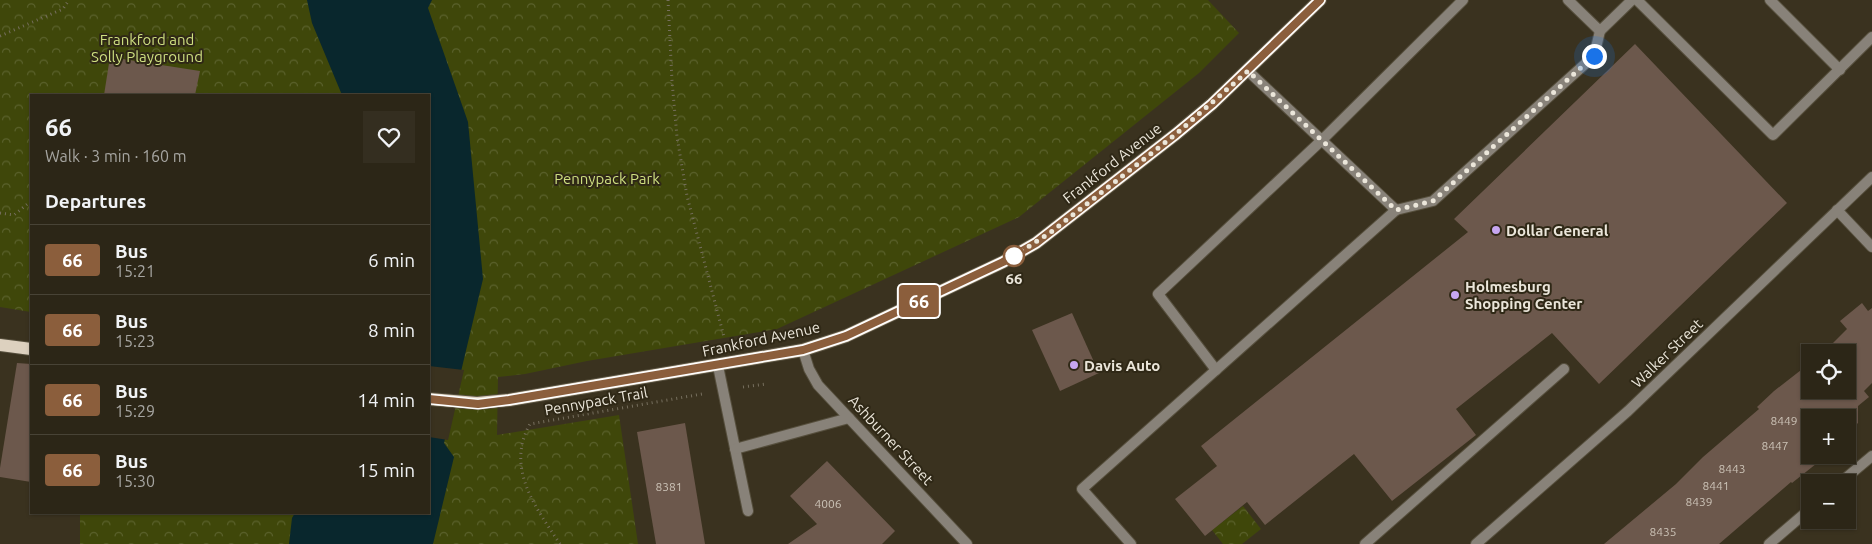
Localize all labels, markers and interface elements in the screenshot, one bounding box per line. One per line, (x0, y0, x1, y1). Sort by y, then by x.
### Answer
park label: Frankford and Solly Playground (91, 31, 203, 65)
your location (1582, 44, 1607, 69)
button: heart (363, 111, 415, 163)
text: 66 (45, 114, 72, 141)
street label: Frankford Avenue (1059, 119, 1165, 207)
text: Walk · 3 min · 160 m (45, 147, 187, 165)
park label: Pennypack Park (554, 170, 660, 187)
text: Departures (45, 190, 146, 212)
place label: Dollar General (1506, 222, 1609, 239)
marker: Dollar General (1490, 224, 1502, 236)
text: Bus (115, 240, 148, 262)
marker: 66 (1003, 245, 1025, 267)
text: 6 min (368, 249, 415, 271)
text: 66 (62, 250, 83, 270)
text: 15:21 (115, 262, 155, 280)
place label: 66 (1006, 270, 1022, 287)
place label: Holmesburg Shopping Center (1465, 278, 1583, 312)
line badge: 66 (896, 285, 942, 317)
marker: Holmesburg Shopping Center (1449, 289, 1461, 301)
text: 66 (909, 291, 929, 311)
text: Bus (115, 310, 148, 332)
street label: Walker Street (1628, 315, 1706, 391)
street label: Frankford Avenue (701, 318, 821, 360)
text: 8 min (368, 319, 415, 341)
text: 66 (62, 320, 83, 340)
text: 15:23 (115, 332, 155, 350)
map controls (1801, 344, 1856, 529)
button: locate (1801, 344, 1856, 399)
place label: Davis Auto (1084, 357, 1160, 374)
marker: Davis Auto (1068, 359, 1080, 371)
text: Bus (115, 380, 148, 402)
street label: Pennypack Trail (543, 384, 649, 418)
text: 14 min (357, 389, 415, 411)
text: 66 (62, 390, 83, 410)
street label: Ashburner Street (845, 392, 937, 488)
text: 15:29 (115, 402, 155, 420)
button: + (1801, 409, 1856, 464)
house number: 8449 (1770, 414, 1798, 427)
house number: 8447 (1761, 439, 1789, 452)
text: Bus (115, 450, 148, 472)
text: 15 min (357, 459, 415, 481)
text: 66 (62, 460, 83, 480)
house number: 8443 (1718, 462, 1746, 475)
text: 15:30 (115, 472, 155, 490)
button: − (1801, 474, 1856, 529)
house number: 8441 (1702, 479, 1730, 492)
house number: 8381 (655, 480, 683, 493)
house number: 8439 (1685, 495, 1713, 508)
house number: 4006 (814, 497, 842, 510)
house number: 8435 (1649, 525, 1677, 538)

